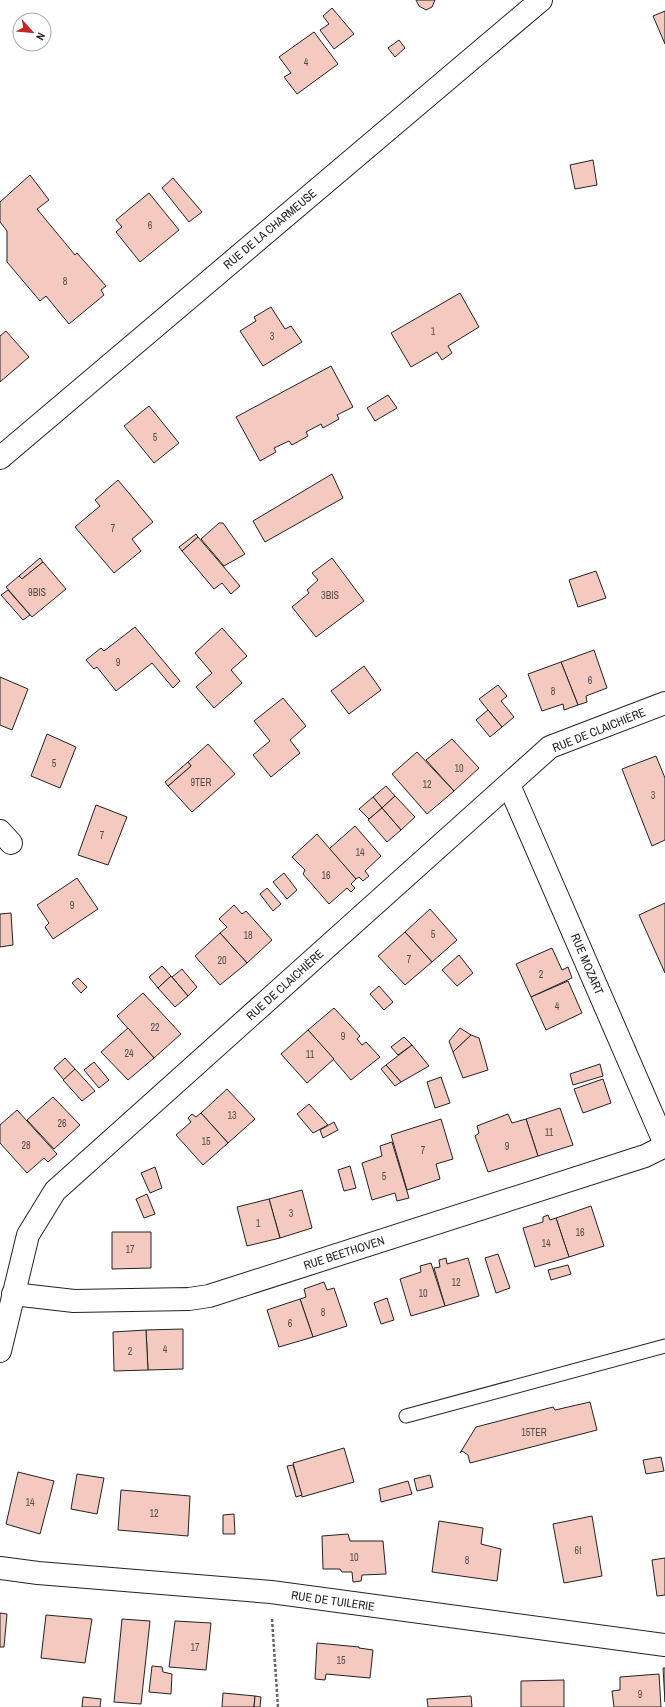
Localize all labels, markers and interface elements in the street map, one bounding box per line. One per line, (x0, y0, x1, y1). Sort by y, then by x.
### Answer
north arrow (12, 12, 52, 52)
text: N (33, 30, 49, 43)
house number: 4 (304, 56, 309, 69)
street label: RUE DE LA CHARMEUSE (220, 185, 320, 273)
house number: 6 (148, 219, 153, 232)
house number: 8 (63, 275, 68, 288)
house number: 1 (431, 325, 436, 338)
house number: 3 (270, 330, 275, 343)
house number: 5 (153, 431, 158, 444)
house number: 7 (111, 522, 116, 535)
house number: 9BIS (28, 586, 46, 599)
house number: 3BIS (321, 589, 339, 602)
house number: 9 (116, 656, 121, 669)
house number: 6 (588, 674, 593, 687)
house number: 8 (551, 685, 556, 698)
street label: RUE DE CLAICHIÈRE (550, 704, 648, 756)
house number: 5 (52, 757, 57, 770)
house number: 10 (454, 762, 464, 775)
house number: 9TER (191, 776, 212, 789)
house number: 12 (422, 778, 432, 791)
house number: 3 (651, 789, 656, 802)
house number: 7 (100, 829, 105, 842)
house number: 14 (355, 846, 365, 859)
house number: 16 (321, 869, 331, 882)
house number: 9 (70, 899, 75, 912)
house number: 5 (431, 928, 436, 941)
house number: 18 (243, 929, 253, 942)
street label: RUE MOZART (567, 931, 607, 997)
street label: RUE DE CLAICHIÈRE (243, 946, 327, 1024)
house number: 7 (407, 953, 412, 966)
house number: 20 (217, 954, 227, 967)
house number: 2 (539, 968, 544, 981)
house number: 4 (555, 1000, 560, 1013)
house number: 22 (150, 1021, 160, 1034)
house number: 9 (341, 1030, 346, 1043)
house number: 24 (124, 1047, 134, 1060)
house number: 11 (306, 1048, 315, 1061)
house number: 13 (227, 1109, 237, 1122)
house number: 26 (57, 1117, 67, 1130)
house number: 11 (545, 1126, 554, 1139)
house number: 15 (201, 1135, 211, 1148)
house number: 28 (21, 1139, 31, 1152)
house number: 9 (505, 1140, 510, 1153)
house number: 7 (421, 1144, 426, 1157)
house number: 5 (382, 1170, 387, 1183)
house number: 3 (289, 1207, 294, 1220)
house number: 1 (256, 1217, 261, 1230)
house number: 16 (575, 1226, 585, 1239)
street label: RUE BEETHOVEN (301, 1232, 387, 1274)
house number: 14 (541, 1237, 551, 1250)
house number: 17 (125, 1243, 135, 1256)
house number: 12 (451, 1276, 461, 1289)
house number: 10 (418, 1287, 428, 1300)
house number: 8 (321, 1306, 326, 1319)
house number: 6 (288, 1317, 293, 1330)
house number: 4 (163, 1343, 168, 1356)
house number: 2 (128, 1345, 133, 1358)
house number: 15TER (521, 1426, 547, 1439)
house number: 14 (25, 1496, 35, 1509)
house number: 12 (149, 1507, 159, 1520)
house number: 6t (575, 1544, 582, 1557)
house number: 10 (349, 1551, 359, 1564)
house number: 8 (465, 1554, 470, 1567)
street label: RUE DE TUILERIE (290, 1587, 376, 1615)
house number: 17 (190, 1641, 200, 1654)
house number: 15 (336, 1654, 346, 1667)
house number: 9 (638, 1688, 643, 1701)

